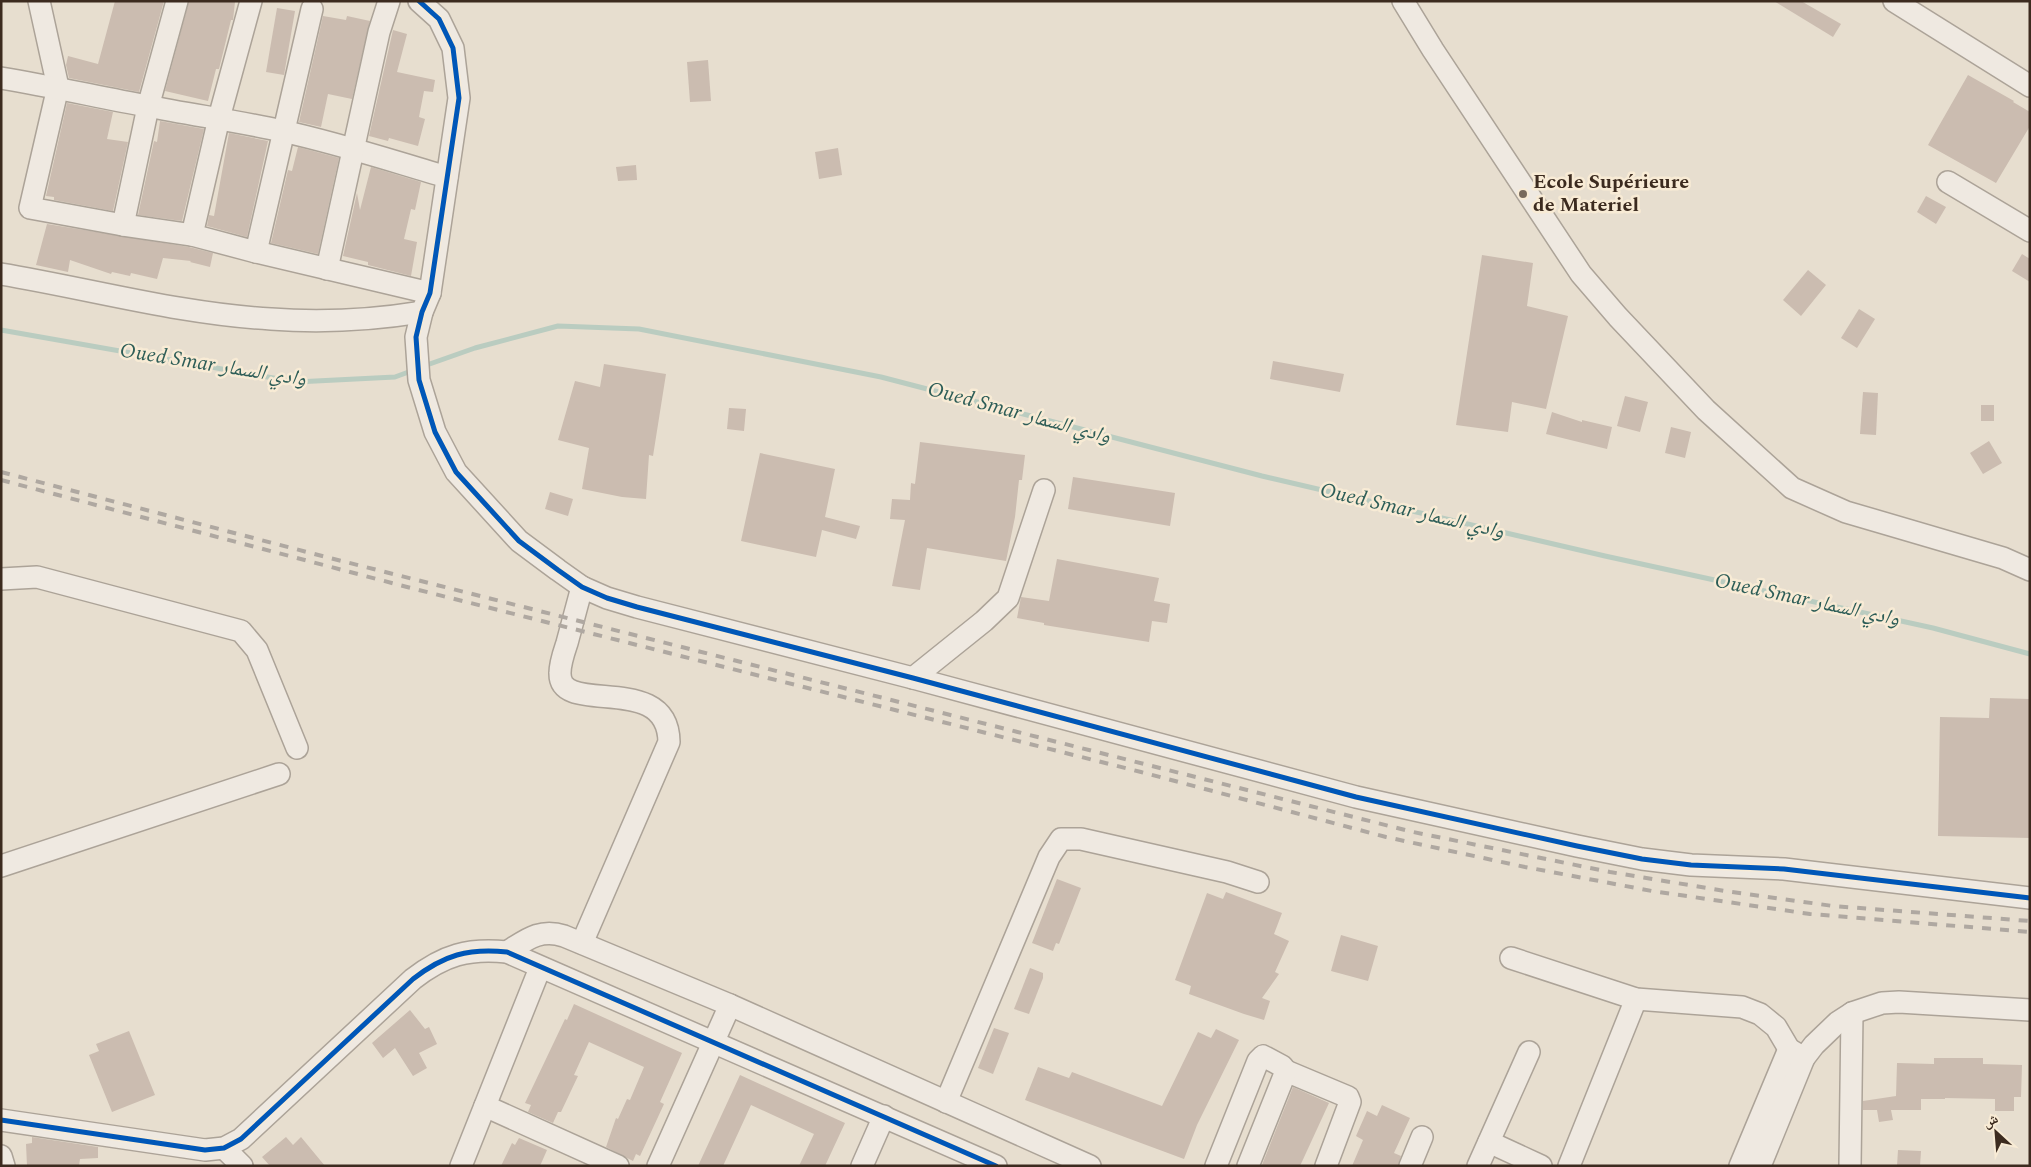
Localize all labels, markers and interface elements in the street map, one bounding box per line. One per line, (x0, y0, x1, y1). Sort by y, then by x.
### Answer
place label: Ecole Supérieure de Materiel (1533, 167, 1689, 220)
marker: Ecole Supérieure de Materiel (1517, 188, 1529, 200)
water label: Oued Smar وادي السمار (117, 334, 309, 396)
water label: Oued Smar وادي السمار (924, 373, 1114, 453)
water label: Oued Smar وادي السمار (1317, 474, 1508, 548)
water label: Oued Smar وادي السمار (1712, 565, 1903, 635)
north arrow (1971, 1107, 2021, 1157)
text: ش (1979, 1108, 2002, 1133)

